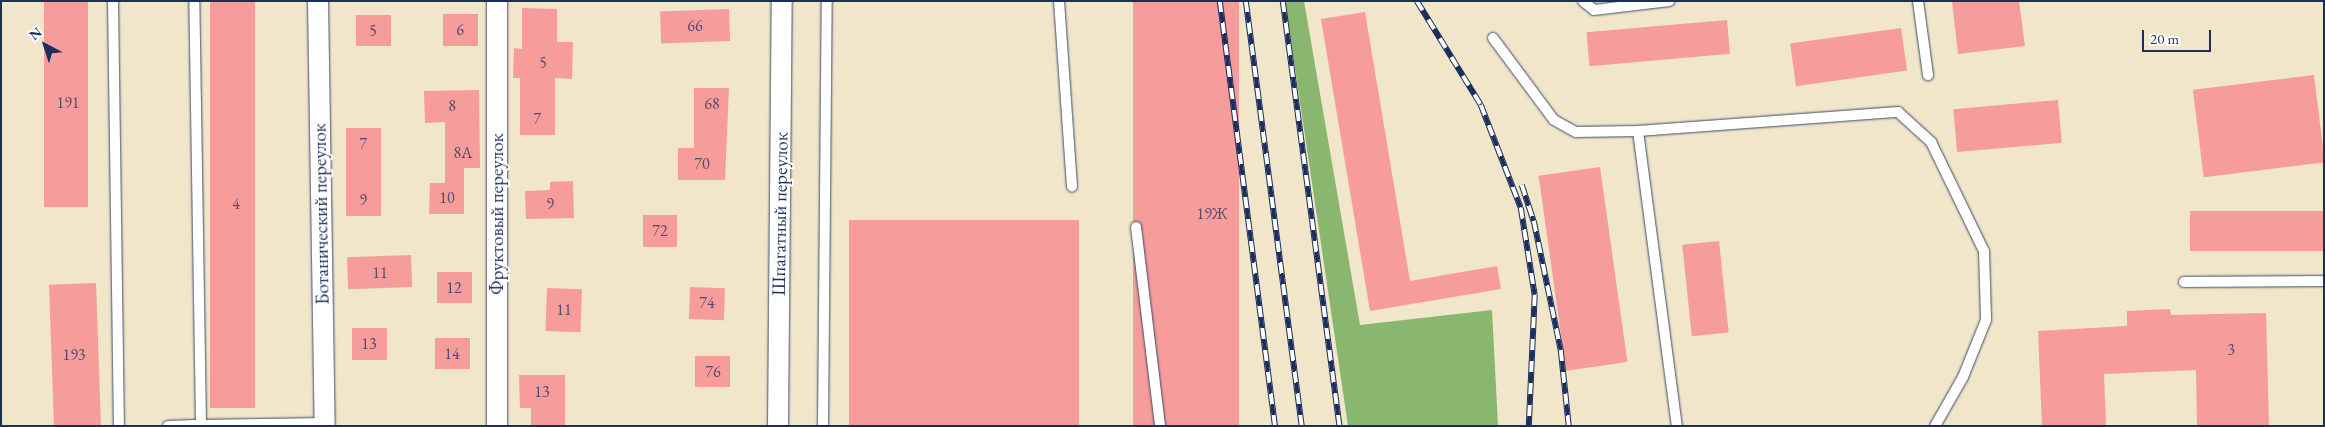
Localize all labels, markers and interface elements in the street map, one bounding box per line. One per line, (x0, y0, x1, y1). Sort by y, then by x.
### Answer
house number: 66 (687, 16, 703, 36)
north arrow (20, 20, 70, 70)
house number: 6 (456, 20, 464, 40)
scale bar (2145, 20, 2214, 52)
house number: 5 (369, 21, 377, 41)
text: N (25, 23, 45, 44)
text: 20 m (2150, 29, 2179, 48)
house number: 5 (539, 53, 547, 73)
house number: 191 (56, 93, 80, 113)
house number: 68 (704, 94, 720, 114)
house number: 8 (448, 96, 456, 116)
house number: 7 (533, 109, 541, 129)
street label: Ботанический переулок (308, 123, 334, 305)
street label: Шпагатный переулок (767, 132, 793, 296)
street label: Фруктовый переулок (486, 133, 508, 295)
house number: 7 (359, 134, 367, 154)
house number: 8А (454, 143, 472, 163)
house number: 70 (694, 154, 710, 174)
house number: 10 (439, 188, 455, 208)
house number: 9 (359, 190, 367, 210)
house number: 4 (232, 194, 240, 214)
house number: 9 (546, 194, 554, 214)
house number: 19Ж (1196, 204, 1228, 224)
house number: 72 (652, 221, 668, 241)
house number: 11 (372, 263, 388, 283)
house number: 12 (446, 278, 462, 298)
house number: 74 (699, 293, 715, 313)
house number: 11 (556, 300, 572, 320)
house number: 13 (361, 334, 377, 354)
house number: 3 (2227, 340, 2235, 360)
house number: 14 (444, 344, 460, 364)
house number: 193 (62, 345, 86, 365)
house number: 76 (705, 362, 721, 382)
house number: 13 (534, 382, 550, 402)

